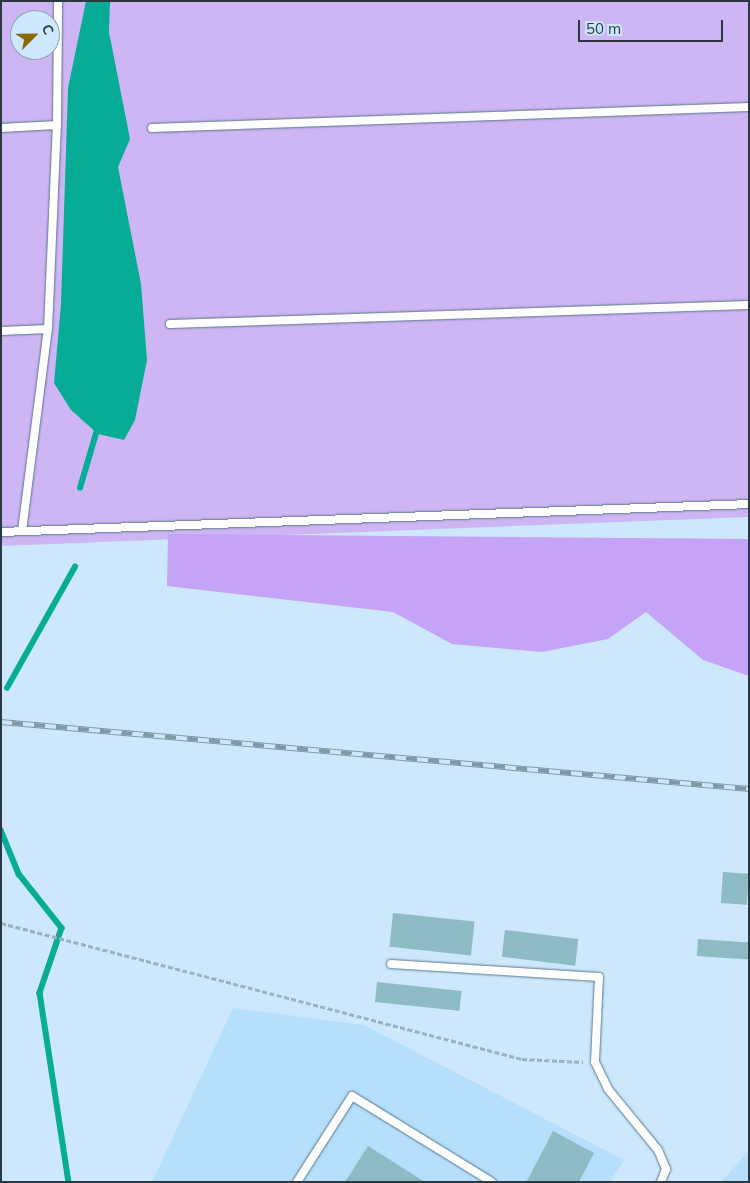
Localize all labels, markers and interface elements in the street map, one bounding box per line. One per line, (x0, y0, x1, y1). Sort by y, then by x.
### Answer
north arrow (10, 10, 60, 60)
scale bar (580, 10, 725, 42)
text: 50 m (586, 19, 621, 38)
text: С (38, 22, 58, 37)

